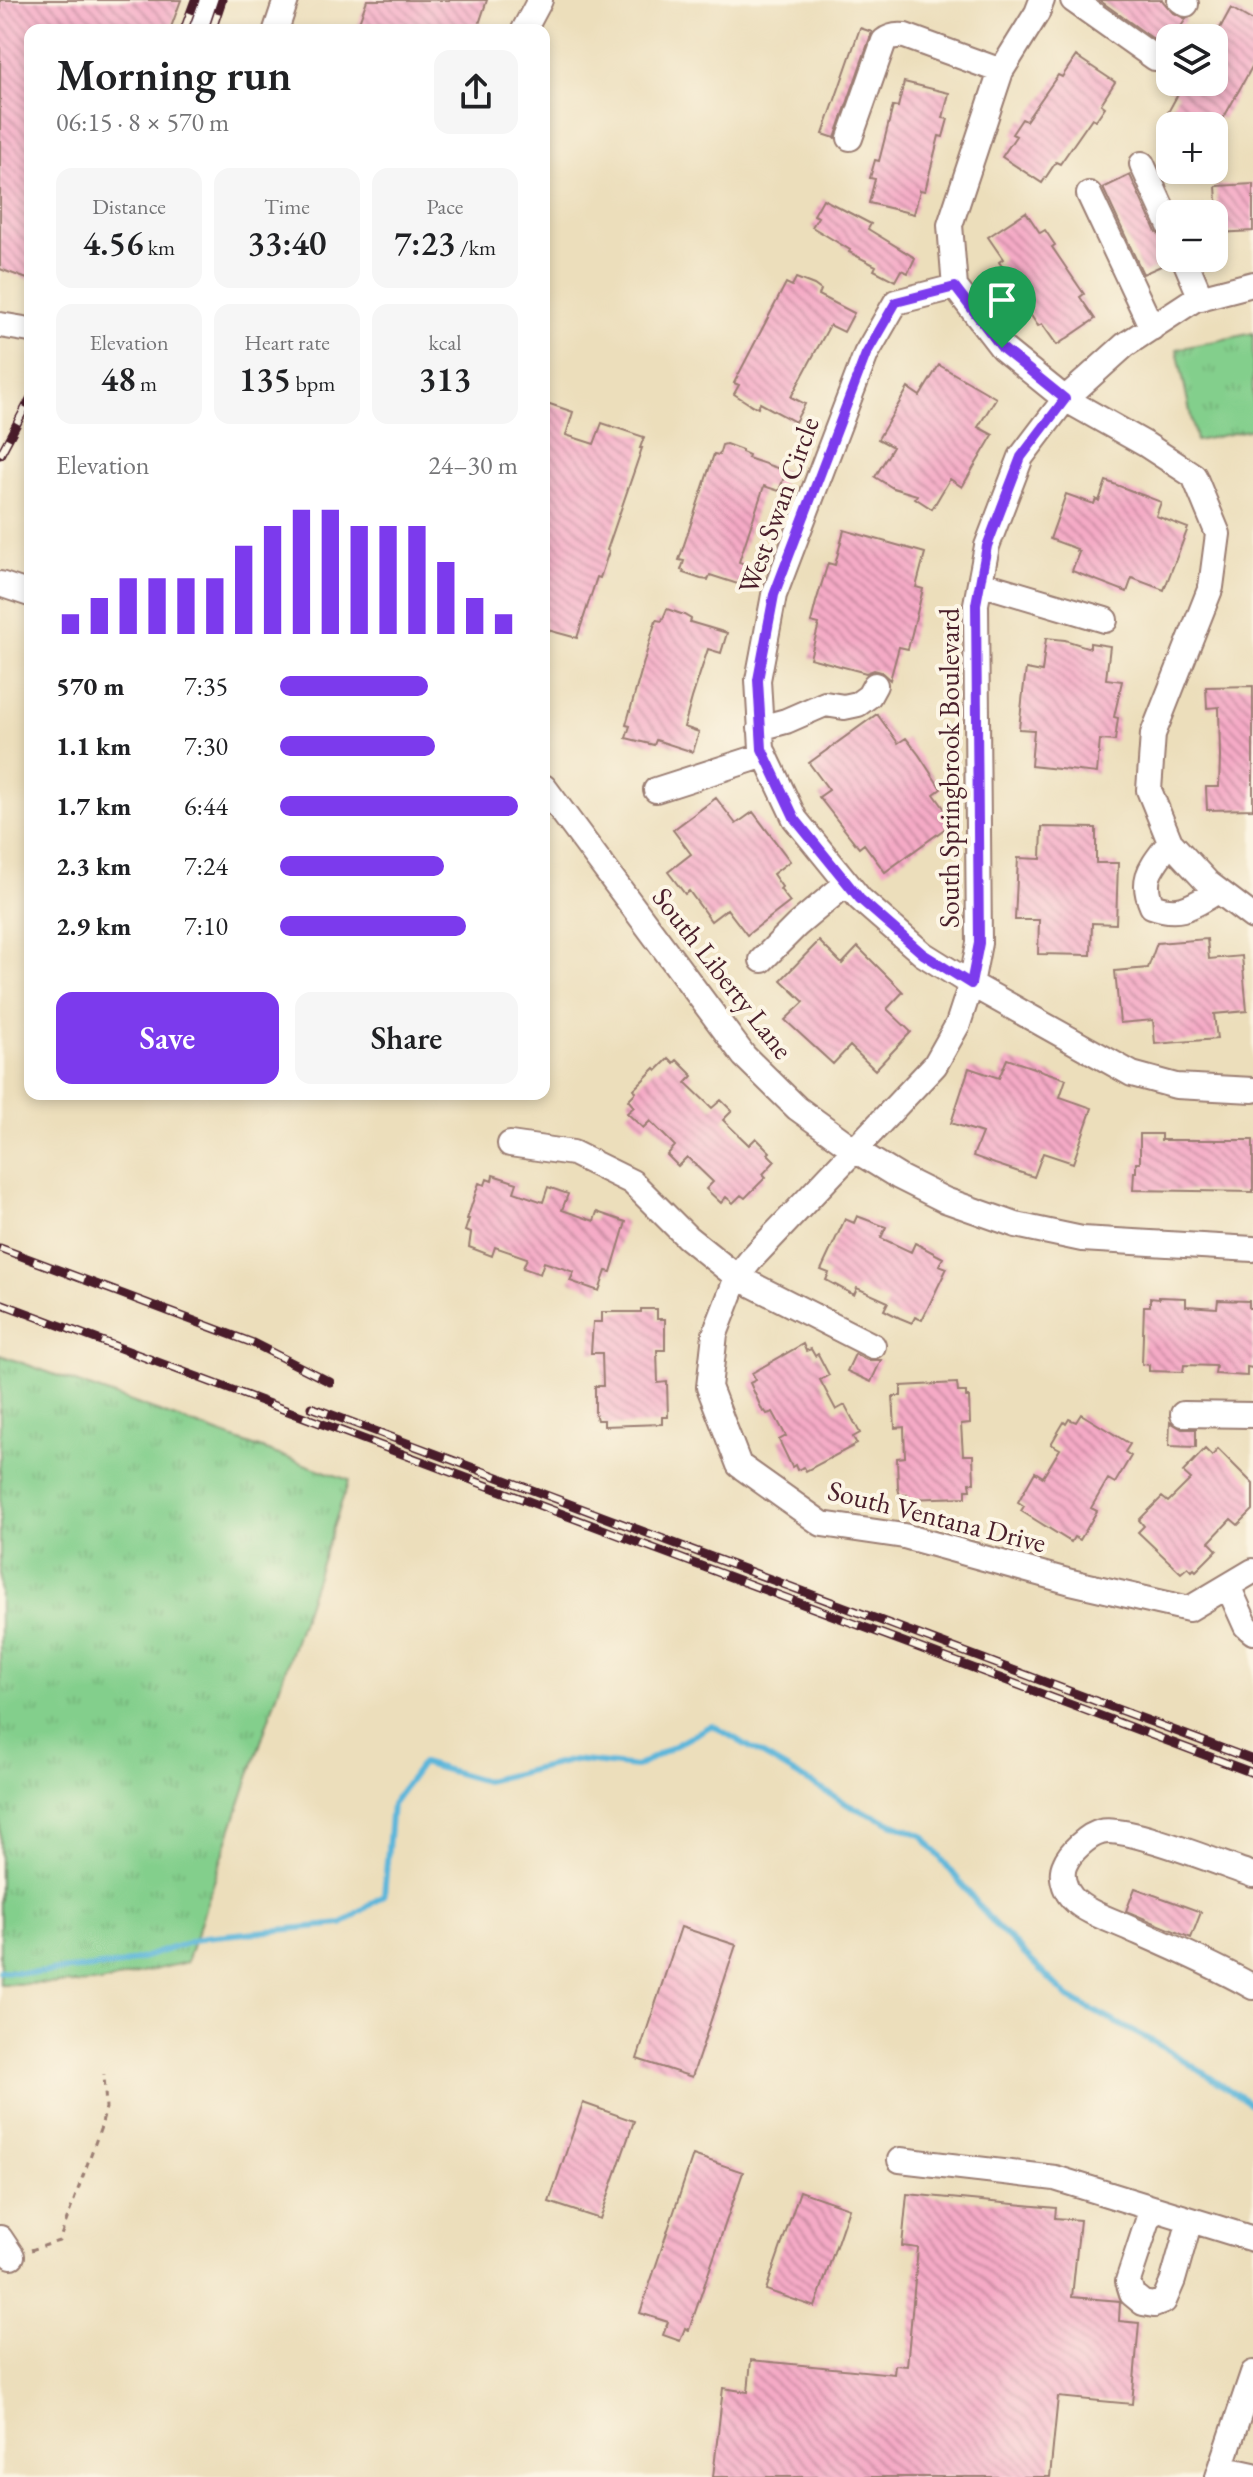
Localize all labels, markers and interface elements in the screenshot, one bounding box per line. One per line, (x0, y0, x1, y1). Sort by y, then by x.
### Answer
map controls (1156, 24, 1228, 272)
button: layers (1156, 24, 1228, 96)
text: Morning run (56, 46, 292, 103)
button: share (434, 50, 518, 134)
text: 06:15 · 8 × 570 m (56, 105, 229, 139)
button: + (1156, 112, 1228, 184)
text: Distance (92, 192, 166, 221)
text: Time (264, 192, 310, 221)
text: Pace (427, 192, 463, 221)
button: − (1156, 200, 1228, 272)
text: 4.56 (83, 221, 143, 265)
text: 33:40 (248, 221, 326, 265)
text: 7:23 (394, 221, 455, 265)
text: km (143, 233, 175, 262)
text: /km (455, 233, 496, 262)
pin (968, 266, 1036, 348)
icon: arrive (980, 278, 1024, 322)
text: Elevation (89, 328, 169, 357)
text: Heart rate (244, 328, 330, 357)
text: kcal (428, 328, 462, 357)
text: 48 (101, 357, 136, 401)
text: 135 (239, 357, 291, 401)
text: 313 (419, 357, 471, 401)
text: m (136, 369, 157, 398)
text: bpm (291, 369, 335, 398)
street label: West Swan Circle (729, 412, 827, 598)
text: Elevation (56, 448, 150, 482)
text: 24–30 m (428, 448, 518, 482)
street label: South Springbrook Boulevard (931, 607, 967, 928)
text: 570 m (56, 669, 124, 703)
text: 7:35 (184, 669, 228, 703)
text: 1.1 km (56, 729, 131, 763)
text: 7:30 (184, 729, 228, 763)
text: 1.7 km (56, 789, 131, 823)
text: 6:44 (184, 789, 228, 823)
text: 2.3 km (56, 849, 131, 883)
text: 7:24 (184, 849, 228, 883)
street label: South Liberty Lane (645, 880, 801, 1066)
text: 2.9 km (56, 909, 131, 943)
text: 7:10 (184, 909, 228, 943)
button: Save (56, 992, 279, 1084)
button: Share (295, 992, 518, 1084)
street label: South Ventana Drive (824, 1471, 1050, 1561)

